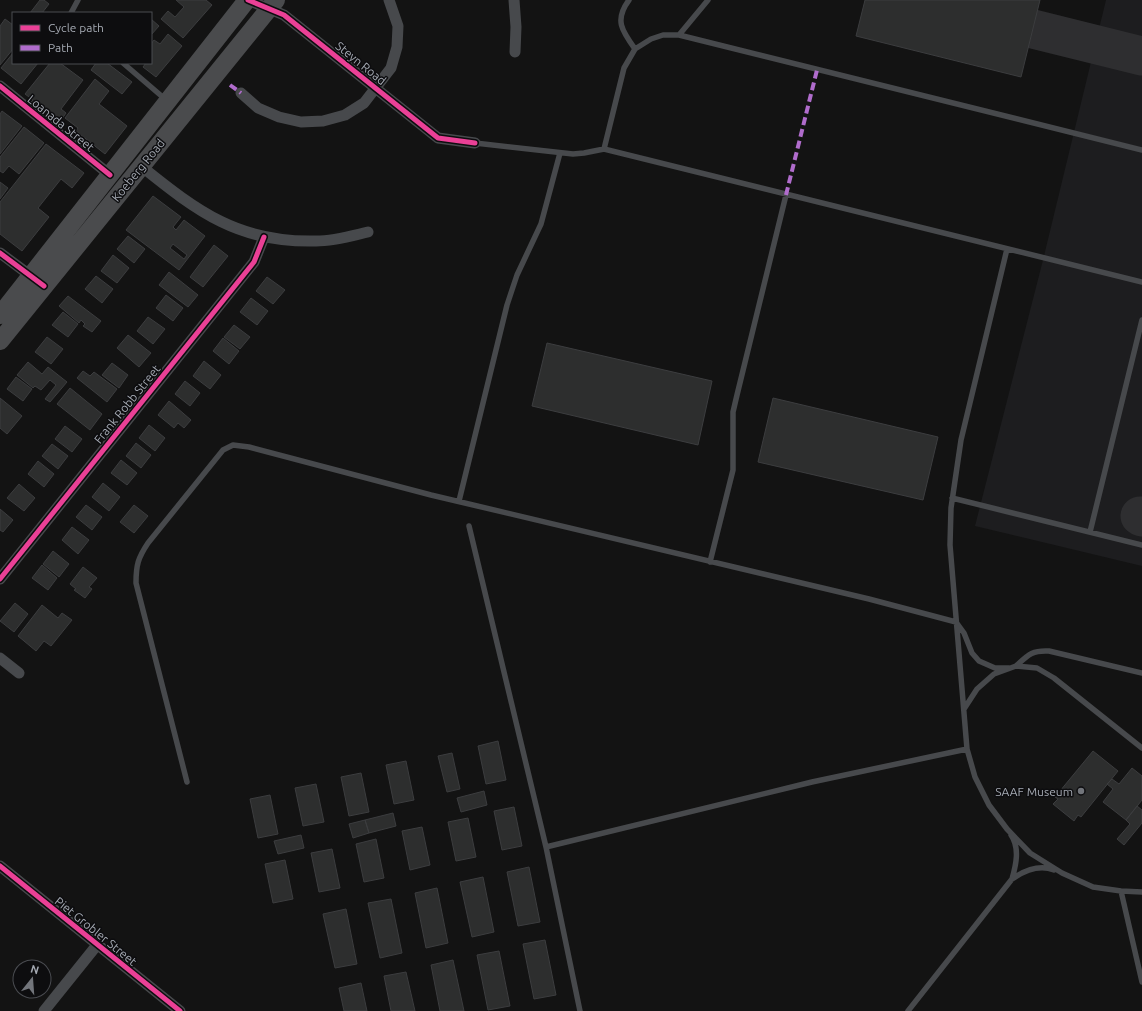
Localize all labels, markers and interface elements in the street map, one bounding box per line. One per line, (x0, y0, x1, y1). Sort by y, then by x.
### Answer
legend (12, 12, 152, 64)
text: Cycle path (48, 21, 104, 34)
street label: Steyn Road (333, 39, 389, 87)
text: Path (48, 41, 73, 54)
street label: Loanada Street (25, 92, 97, 154)
street label: Koeberg Road (109, 136, 167, 204)
street label: Frank Robb Street (91, 362, 163, 446)
place label: SAAF Museum (995, 785, 1073, 798)
marker: SAAF Museum (1076, 786, 1086, 796)
street label: Piet Grobler Street (53, 894, 140, 968)
north arrow (12, 959, 52, 999)
text: N (29, 962, 41, 976)

